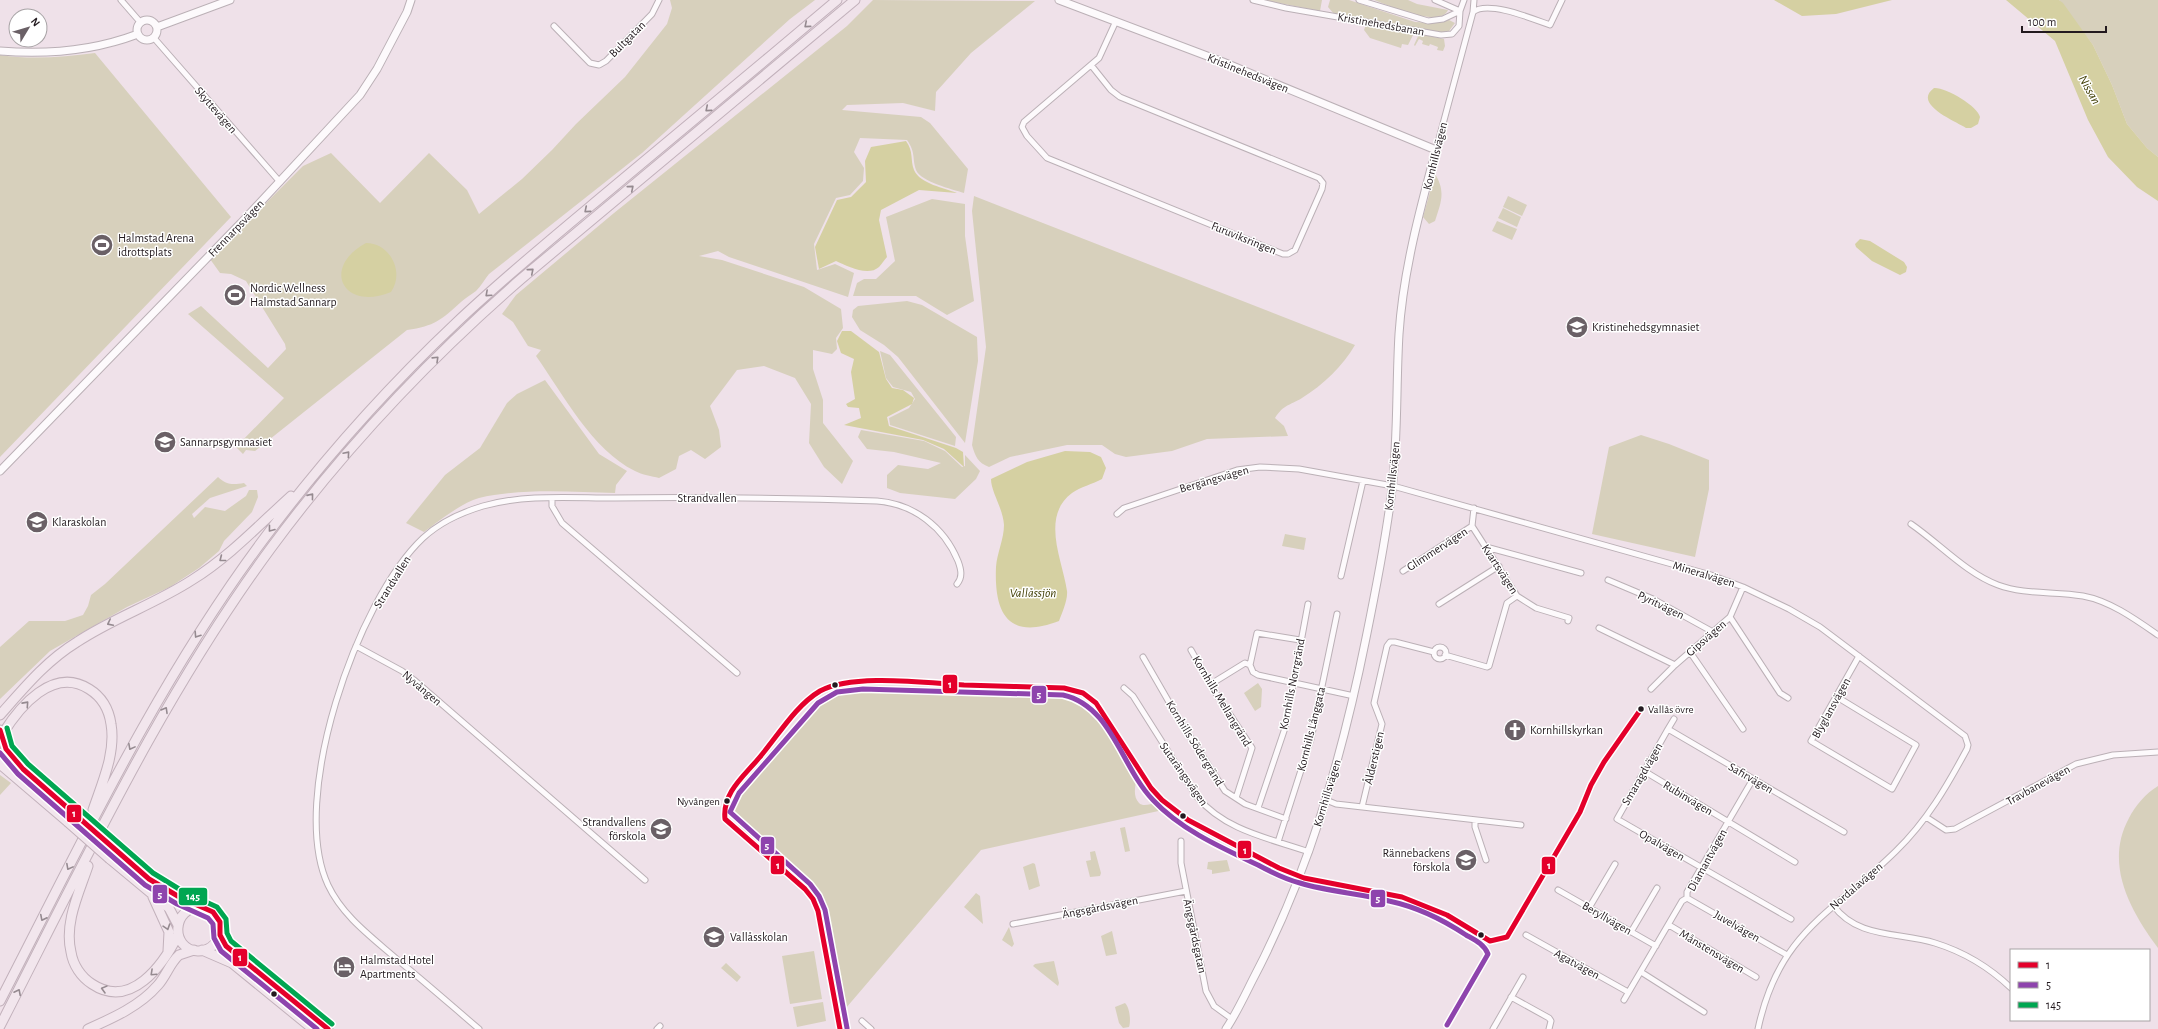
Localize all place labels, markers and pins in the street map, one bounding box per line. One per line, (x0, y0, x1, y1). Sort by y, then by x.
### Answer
sports icon: Halmstad Arena idrottsplats (89, 232, 115, 258)
place label: Halmstad Arena idrottsplats (118, 232, 194, 258)
sports icon: Nordic Wellness Halmstad Sannarp (222, 282, 248, 308)
place label: Nordic Wellness Halmstad Sannarp (250, 282, 337, 308)
school or university icon: Kristinehedsgymnasiet (1564, 314, 1590, 340)
place label: Kristinehedsgymnasiet (1592, 321, 1700, 334)
school or university icon: Sannarpsgymnasiet (152, 429, 178, 455)
place label: Sannarpsgymnasiet (180, 436, 272, 449)
school or university icon: Klaraskolan (24, 509, 50, 535)
place label: Klaraskolan (52, 516, 106, 528)
unlabelled marker (830, 680, 840, 690)
marker: Vallås övre (1636, 704, 1646, 714)
place label: Vallås övre (1648, 704, 1694, 715)
church icon: Kornhillskyrkan (1502, 717, 1528, 743)
place label: Kornhillskyrkan (1530, 724, 1603, 737)
place label: Nyvången (677, 796, 720, 807)
marker: Nyvången (722, 796, 732, 806)
unlabelled marker (1178, 811, 1188, 821)
place label: Strandvallens förskola (582, 816, 646, 842)
school or university icon: Strandvallens förskola (648, 816, 674, 842)
place label: Rännebackens förskola (1383, 847, 1450, 873)
school or university icon: Rännebackens förskola (1453, 847, 1479, 873)
school or university icon: Vallåsskolan (701, 924, 727, 950)
unlabelled marker (1476, 930, 1486, 940)
place label: Vallåsskolan (730, 931, 788, 943)
hotel icon: Halmstad Hotel Apartments (331, 954, 357, 980)
place label: Halmstad Hotel Apartments (360, 954, 434, 980)
unlabelled marker (269, 989, 279, 999)

